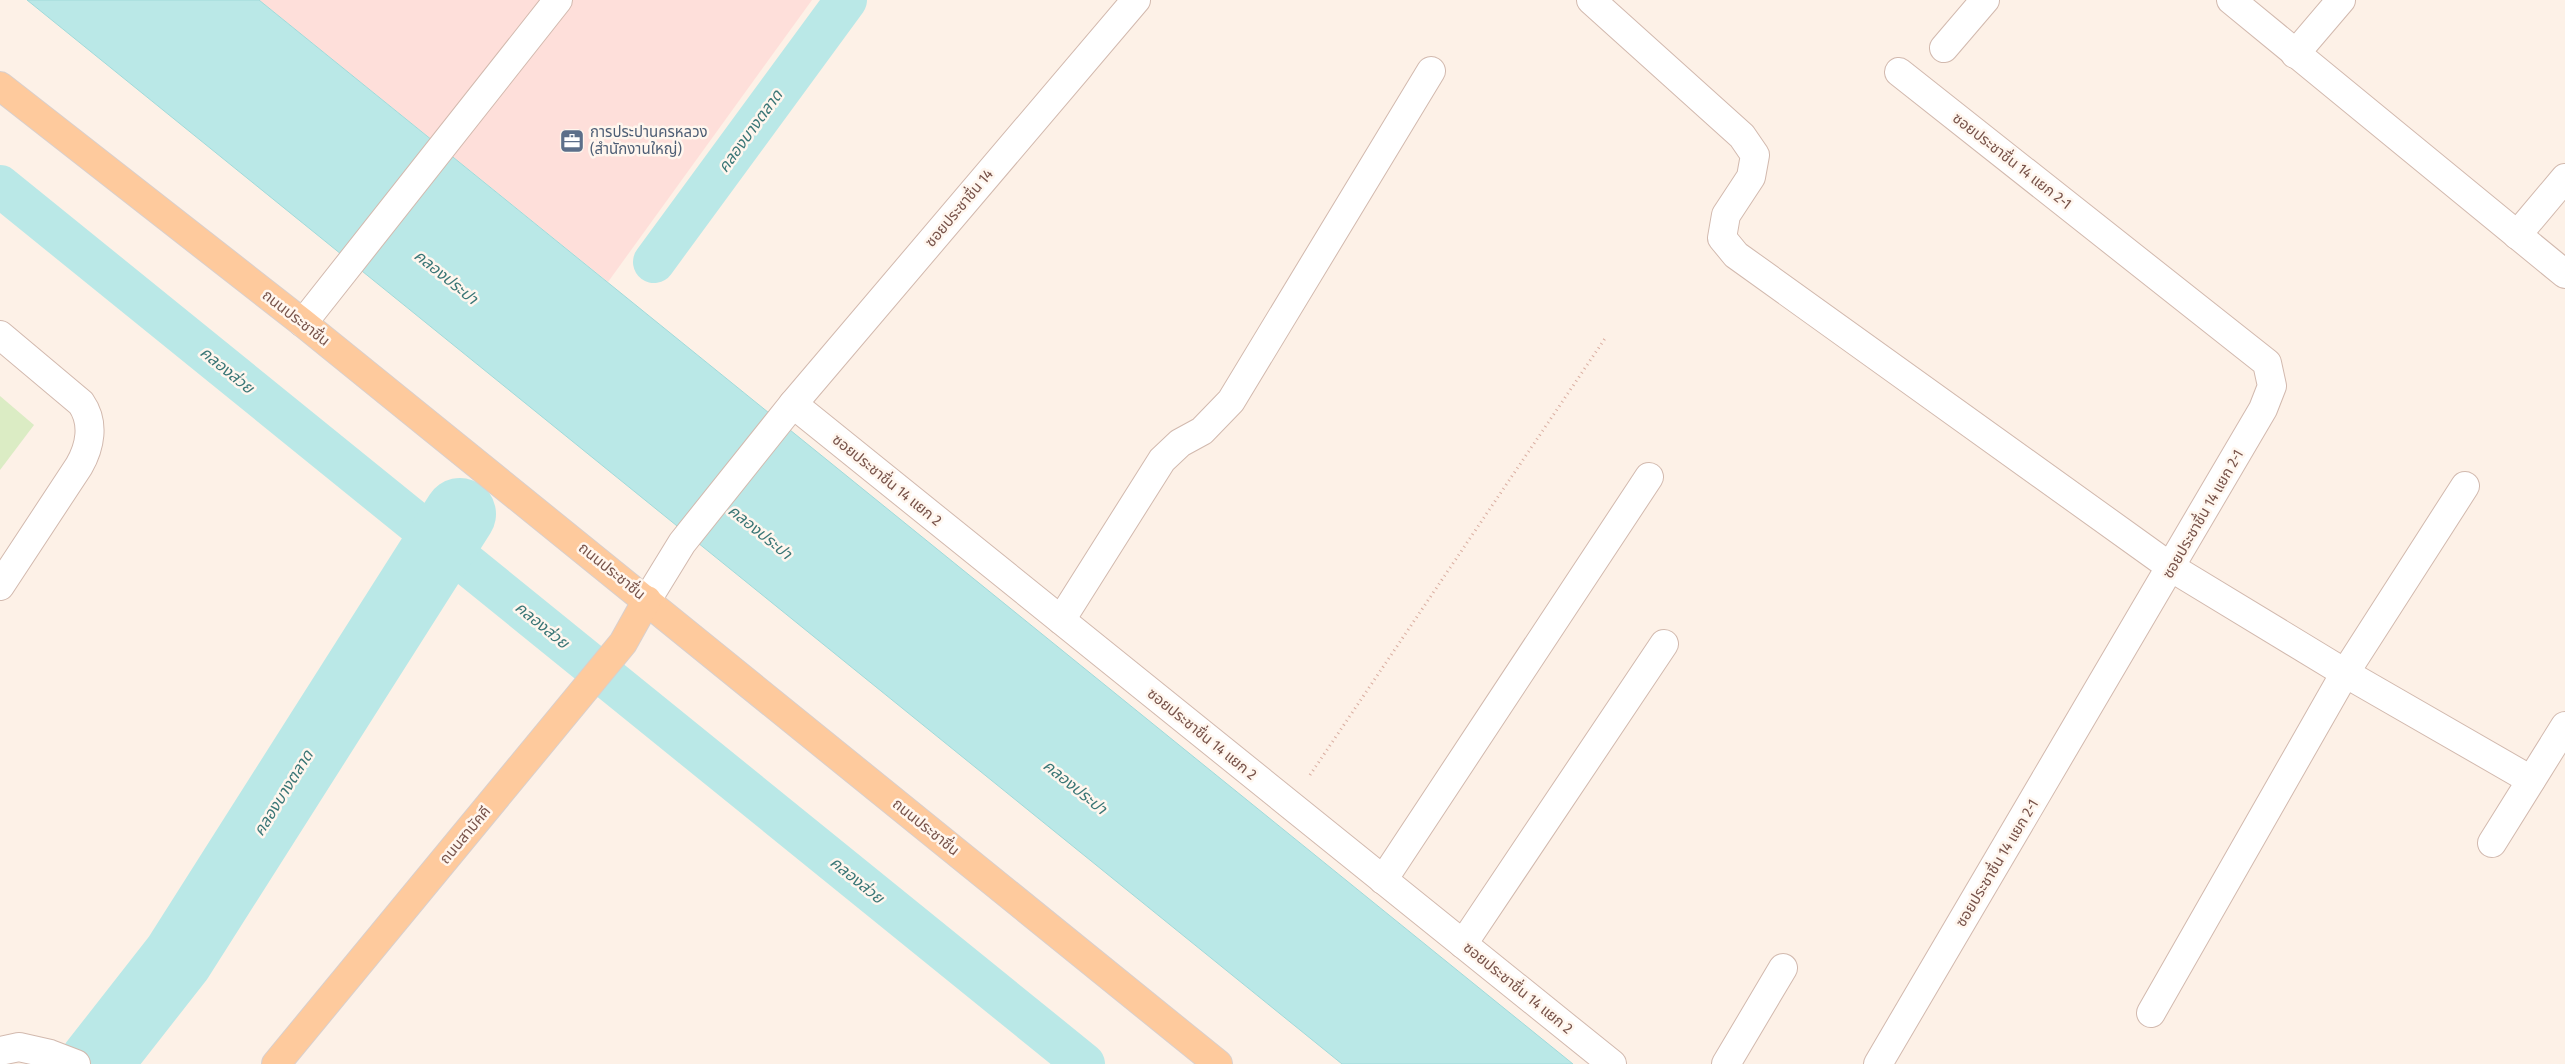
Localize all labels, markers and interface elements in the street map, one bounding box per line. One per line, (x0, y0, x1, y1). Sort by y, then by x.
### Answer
water label: คลองบางตลาด (714, 85, 787, 176)
street label: ซอยประชาชื่น 14 แยก 2-1 (1949, 107, 2076, 213)
place label: การประปานครหลวง (สำนักงานใหญ่) (590, 123, 708, 158)
office icon: การประปานครหลวง (สำนักงานใหญ่) (559, 128, 585, 154)
street label: ซอยประชาชื่น 14 (920, 164, 997, 250)
water label: คลองประปา (411, 246, 483, 309)
street label: ถนนประชาชื่น (259, 285, 335, 350)
water label: คลองส่วย (196, 343, 259, 398)
street label: ซอยประชาชื่น 14 แยก 2 (829, 429, 947, 530)
street label: ซอยประชาชื่น 14 แยก 2-1 (2157, 445, 2247, 582)
water label: คลองประปา (725, 501, 797, 564)
street label: ถนนประชาชื่น (575, 537, 650, 603)
water label: คลองส่วย (511, 598, 574, 653)
street label: ซอยประชาชื่น 14 แยก 2 (1144, 683, 1262, 784)
water label: คลองบางตลาด (249, 746, 317, 839)
water label: คลองประปา (1040, 756, 1112, 819)
street label: ถนนประชาชื่น (889, 793, 964, 859)
street label: ซอยประชาชื่น 14 แยก 2-1 (1950, 795, 2042, 930)
street label: ถนนสามัคคี (436, 803, 494, 867)
water label: คลองส่วย (826, 853, 889, 908)
street label: ซอยประชาชื่น 14 แยก 2 (1460, 937, 1578, 1038)

